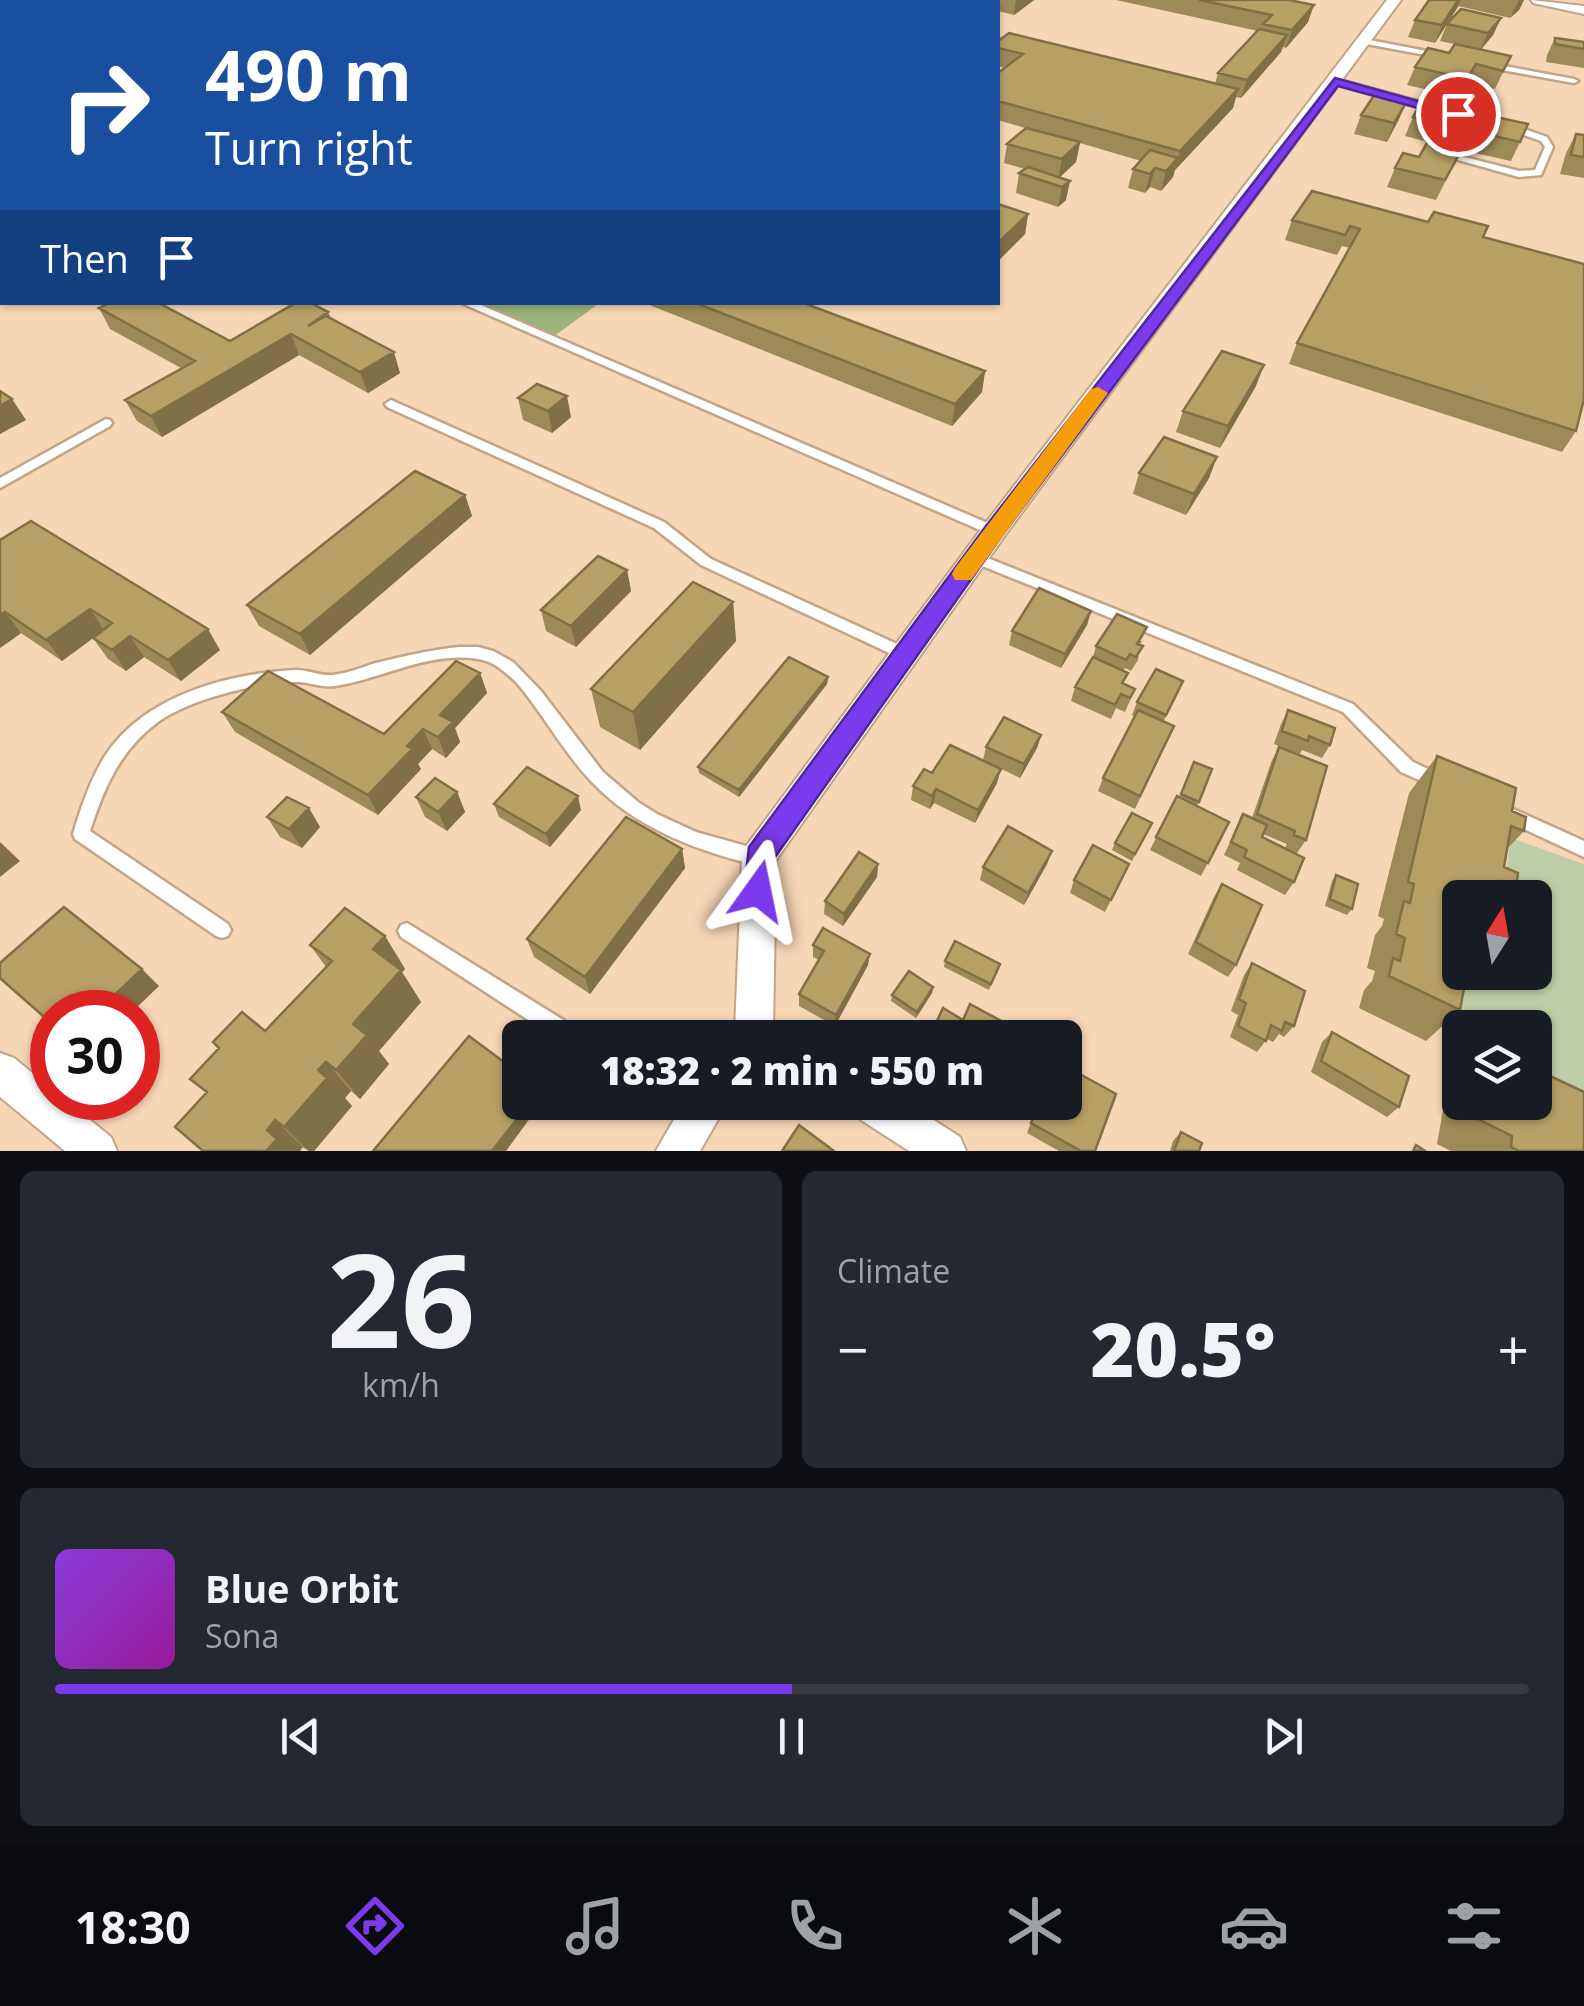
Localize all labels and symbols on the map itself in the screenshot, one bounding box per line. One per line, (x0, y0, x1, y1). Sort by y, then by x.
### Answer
pin (1416, 72, 1501, 157)
position arrow (706, 839, 810, 943)
north arrow (1442, 880, 1552, 990)
speed limit sign: 30 (30, 990, 160, 1120)

